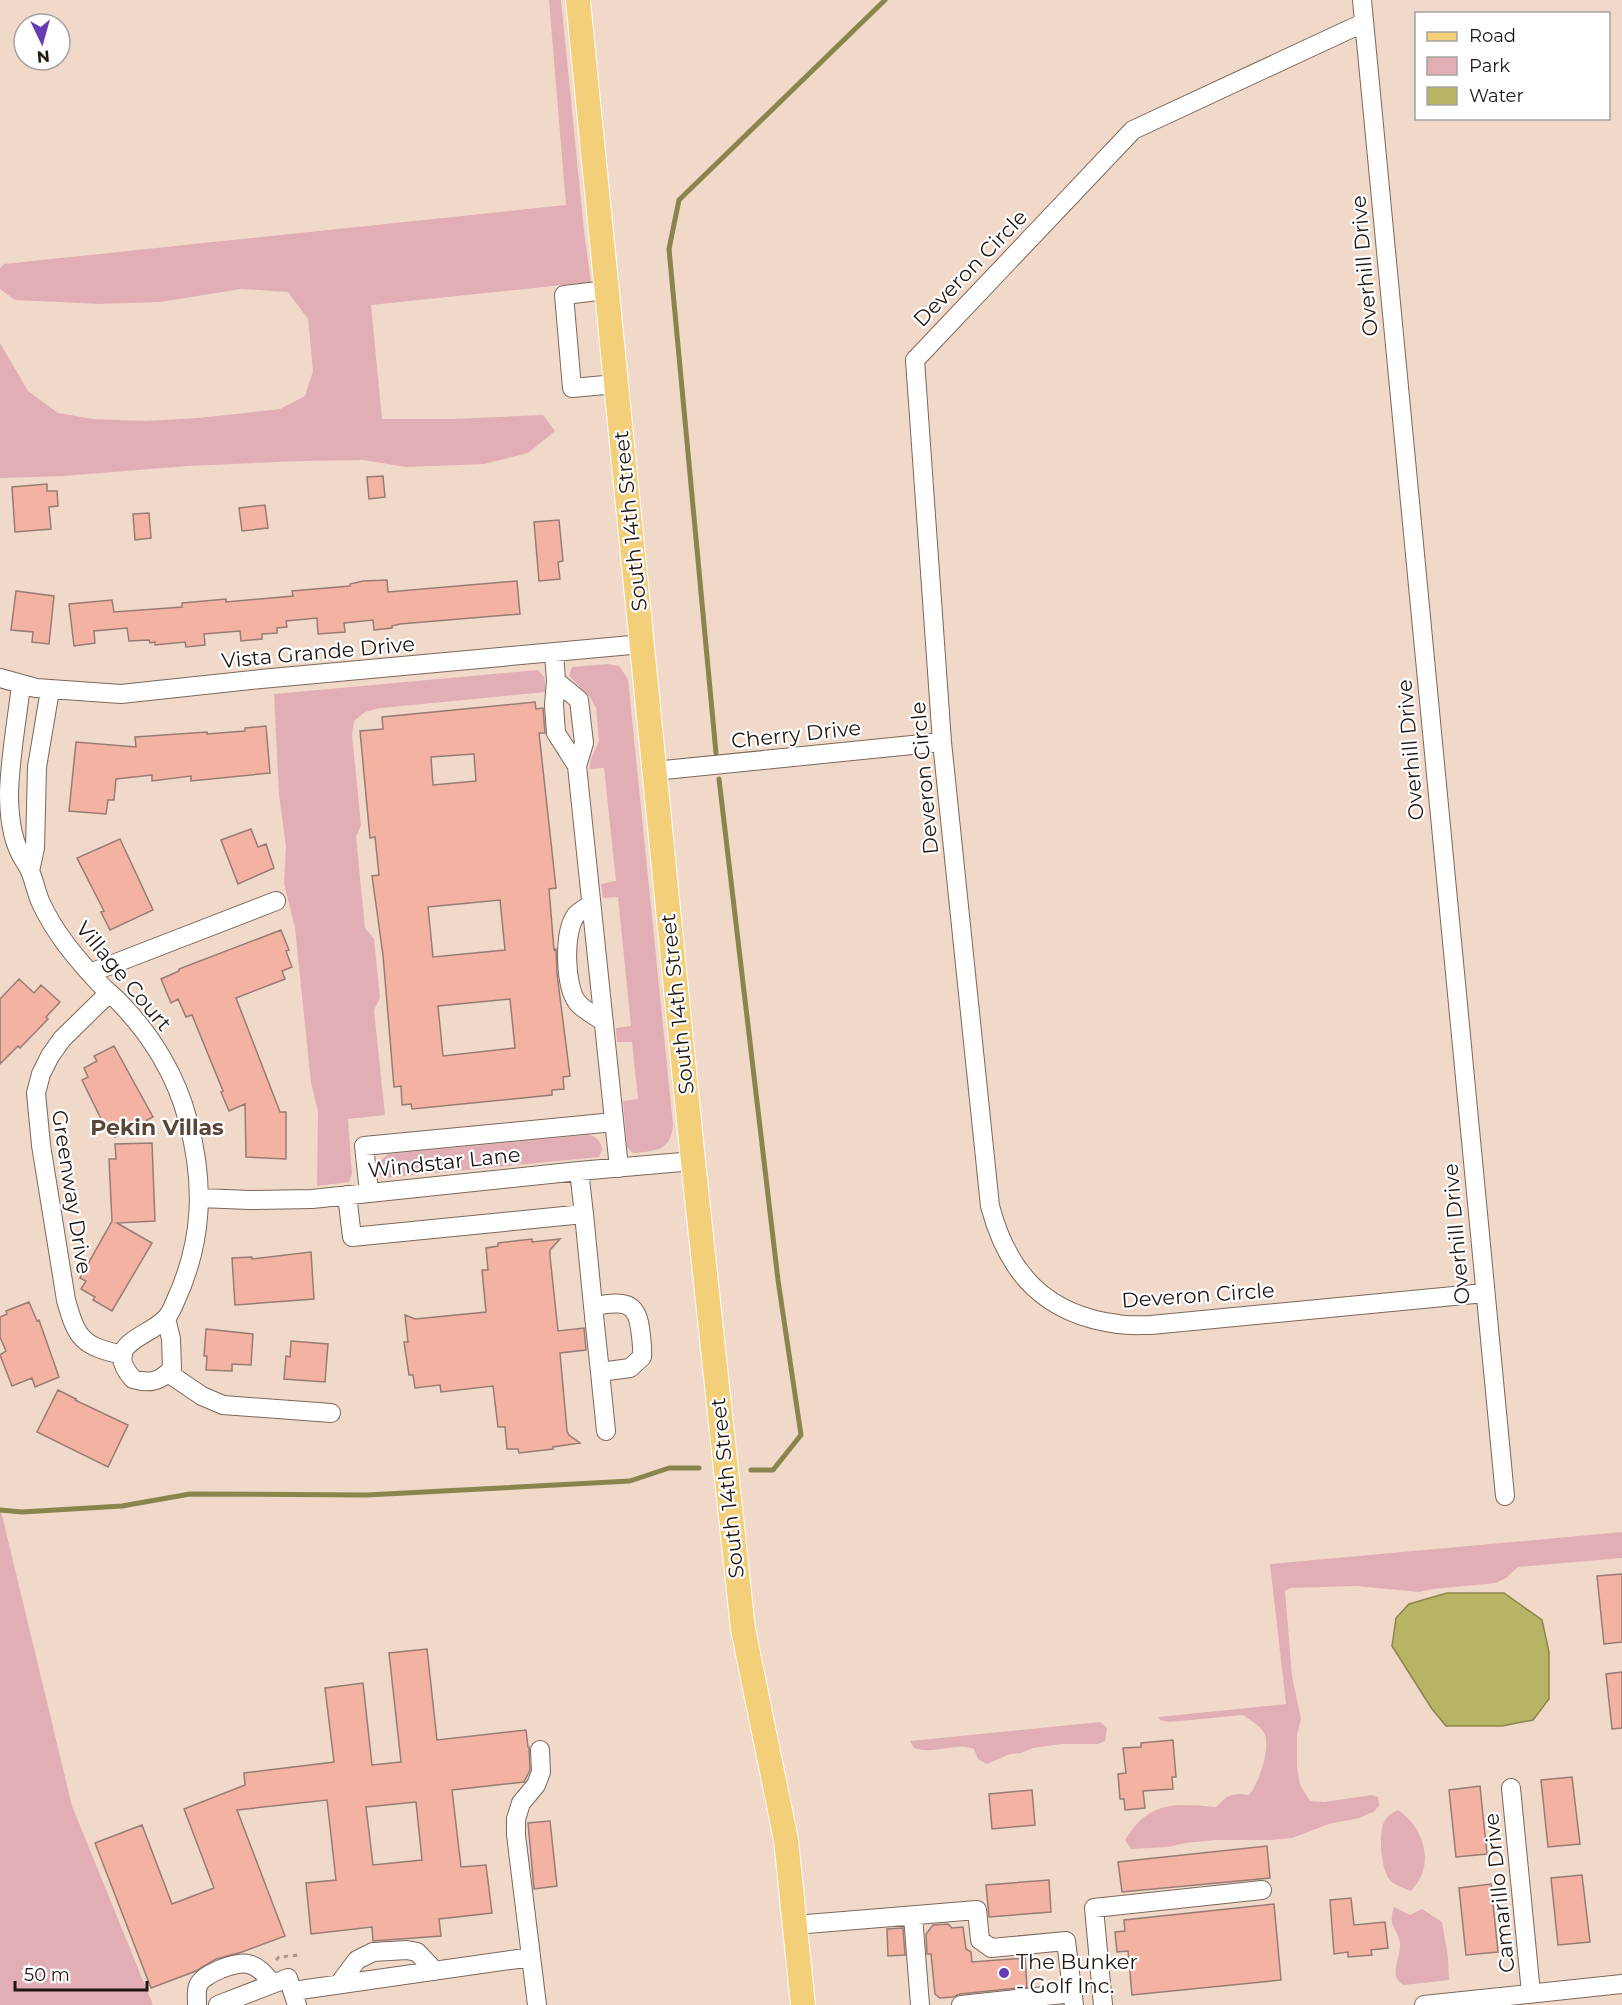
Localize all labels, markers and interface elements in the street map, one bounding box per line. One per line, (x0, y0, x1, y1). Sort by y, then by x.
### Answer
north arrow (12, 12, 72, 72)
legend (1415, 12, 1610, 120)
text: Road (1469, 25, 1516, 47)
text: N (36, 46, 51, 66)
text: Park (1469, 55, 1510, 77)
text: Water (1469, 85, 1524, 107)
street label: Overhill Drive (1345, 195, 1383, 337)
street label: Deveron Circle (908, 204, 1032, 332)
street label: South 14th Street (608, 429, 652, 613)
street label: Vista Grande Drive (220, 631, 416, 673)
street label: Overhill Drive (1391, 679, 1429, 821)
street label: Deveron Circle (905, 701, 943, 855)
street label: Cherry Drive (730, 715, 862, 753)
street label: South 14th Street (655, 912, 699, 1096)
street label: Village Court (71, 916, 177, 1036)
street label: Greenway Drive (47, 1108, 97, 1276)
district label: Pekin Villas (90, 1114, 224, 1141)
street label: Windstar Lane (366, 1142, 522, 1182)
street label: Overhill Drive (1437, 1163, 1475, 1305)
street label: Deveron Circle (1121, 1277, 1275, 1313)
street label: South 14th Street (705, 1396, 749, 1580)
street label: Camarillo Drive (1478, 1812, 1520, 1974)
place label: The Bunker - Golf Inc. (1016, 1949, 1138, 1998)
scale bar (15, 1954, 147, 1992)
text: 50 m (24, 1964, 70, 1986)
marker: The Bunker - Golf Inc. (997, 1966, 1011, 1980)

